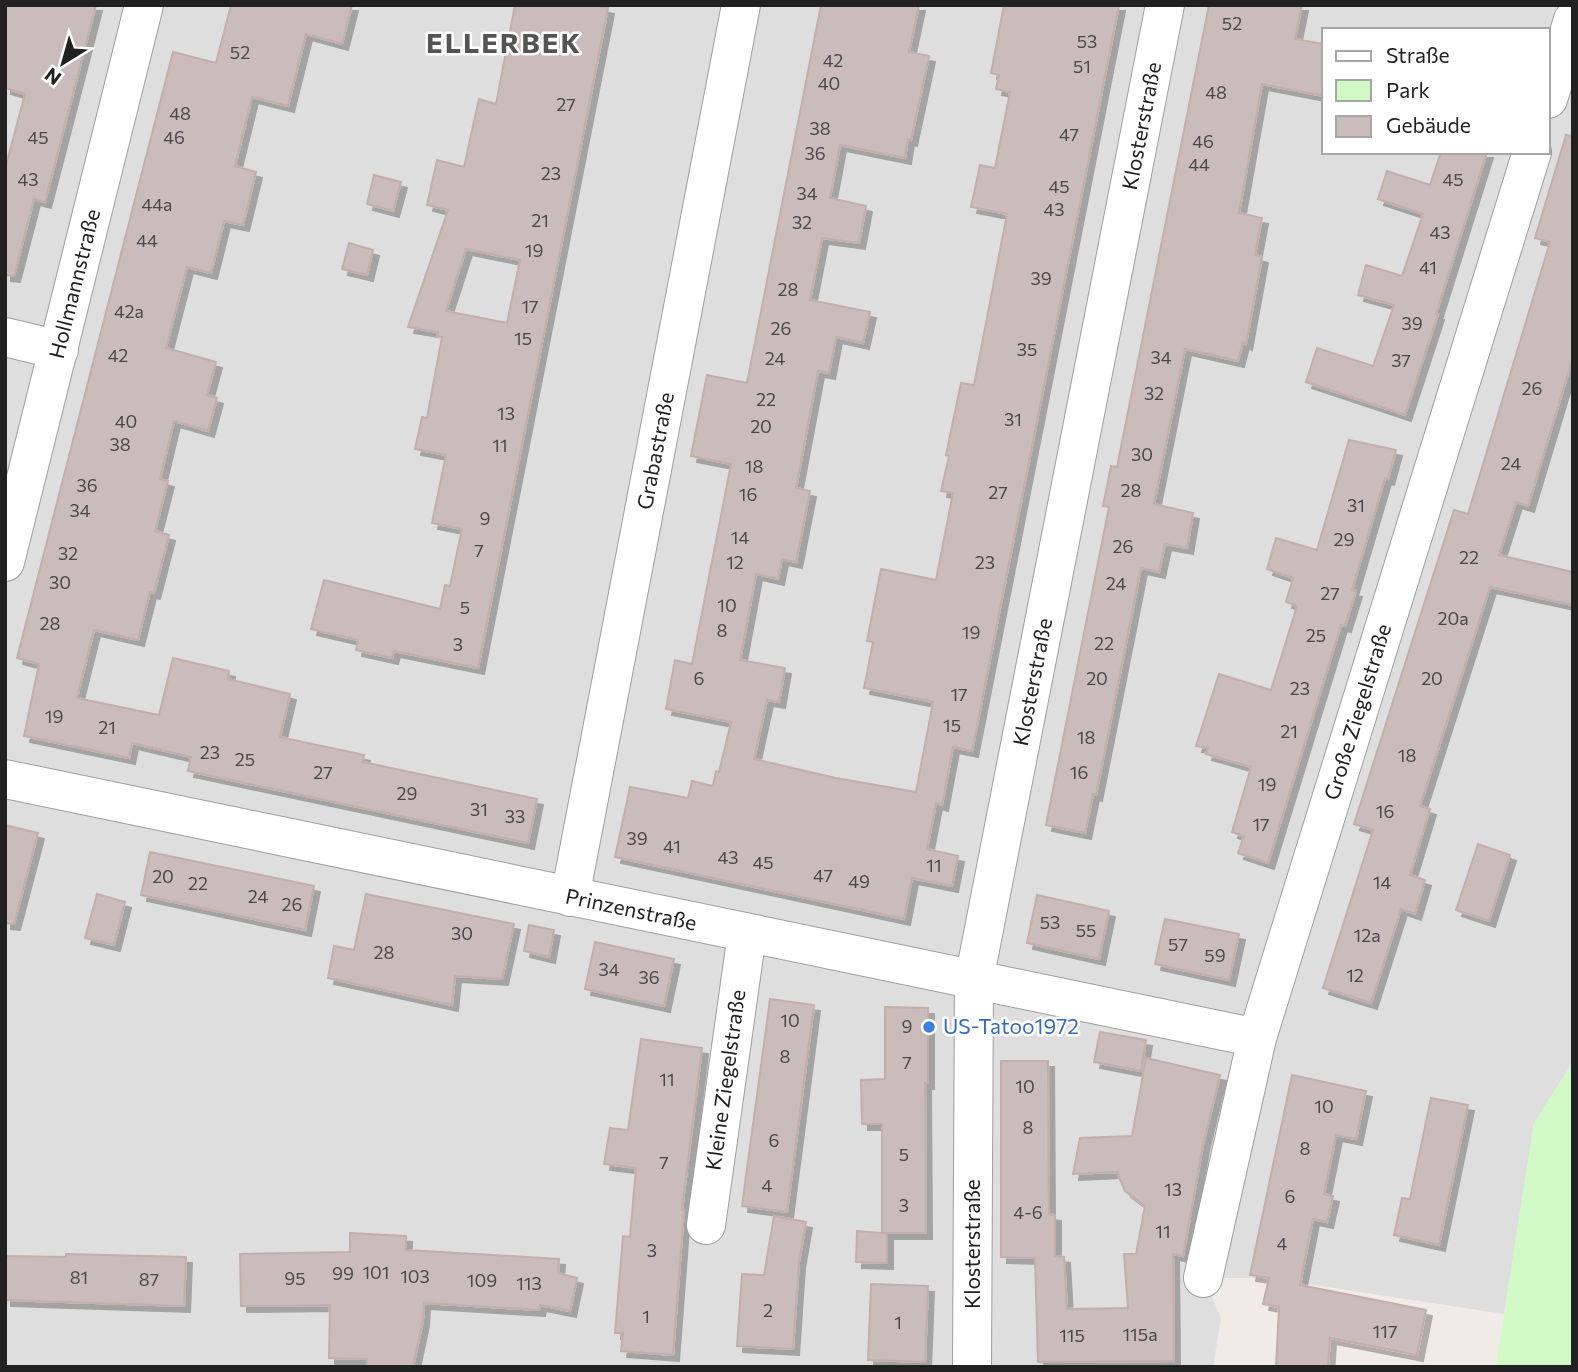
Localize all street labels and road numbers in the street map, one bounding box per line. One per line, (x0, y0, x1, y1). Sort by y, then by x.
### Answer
street label: Klosterstraße (1116, 60, 1165, 192)
street label: Hollmannstraße (43, 206, 104, 361)
street label: Grabastraße (631, 390, 678, 512)
street label: Klosterstraße (1007, 616, 1056, 748)
street label: Große Ziegelstraße (1318, 620, 1395, 803)
street label: Prinzenstraße (563, 882, 699, 935)
street label: Kleine Ziegelstraße (699, 988, 750, 1172)
street label: Klosterstraße (959, 1179, 984, 1309)

